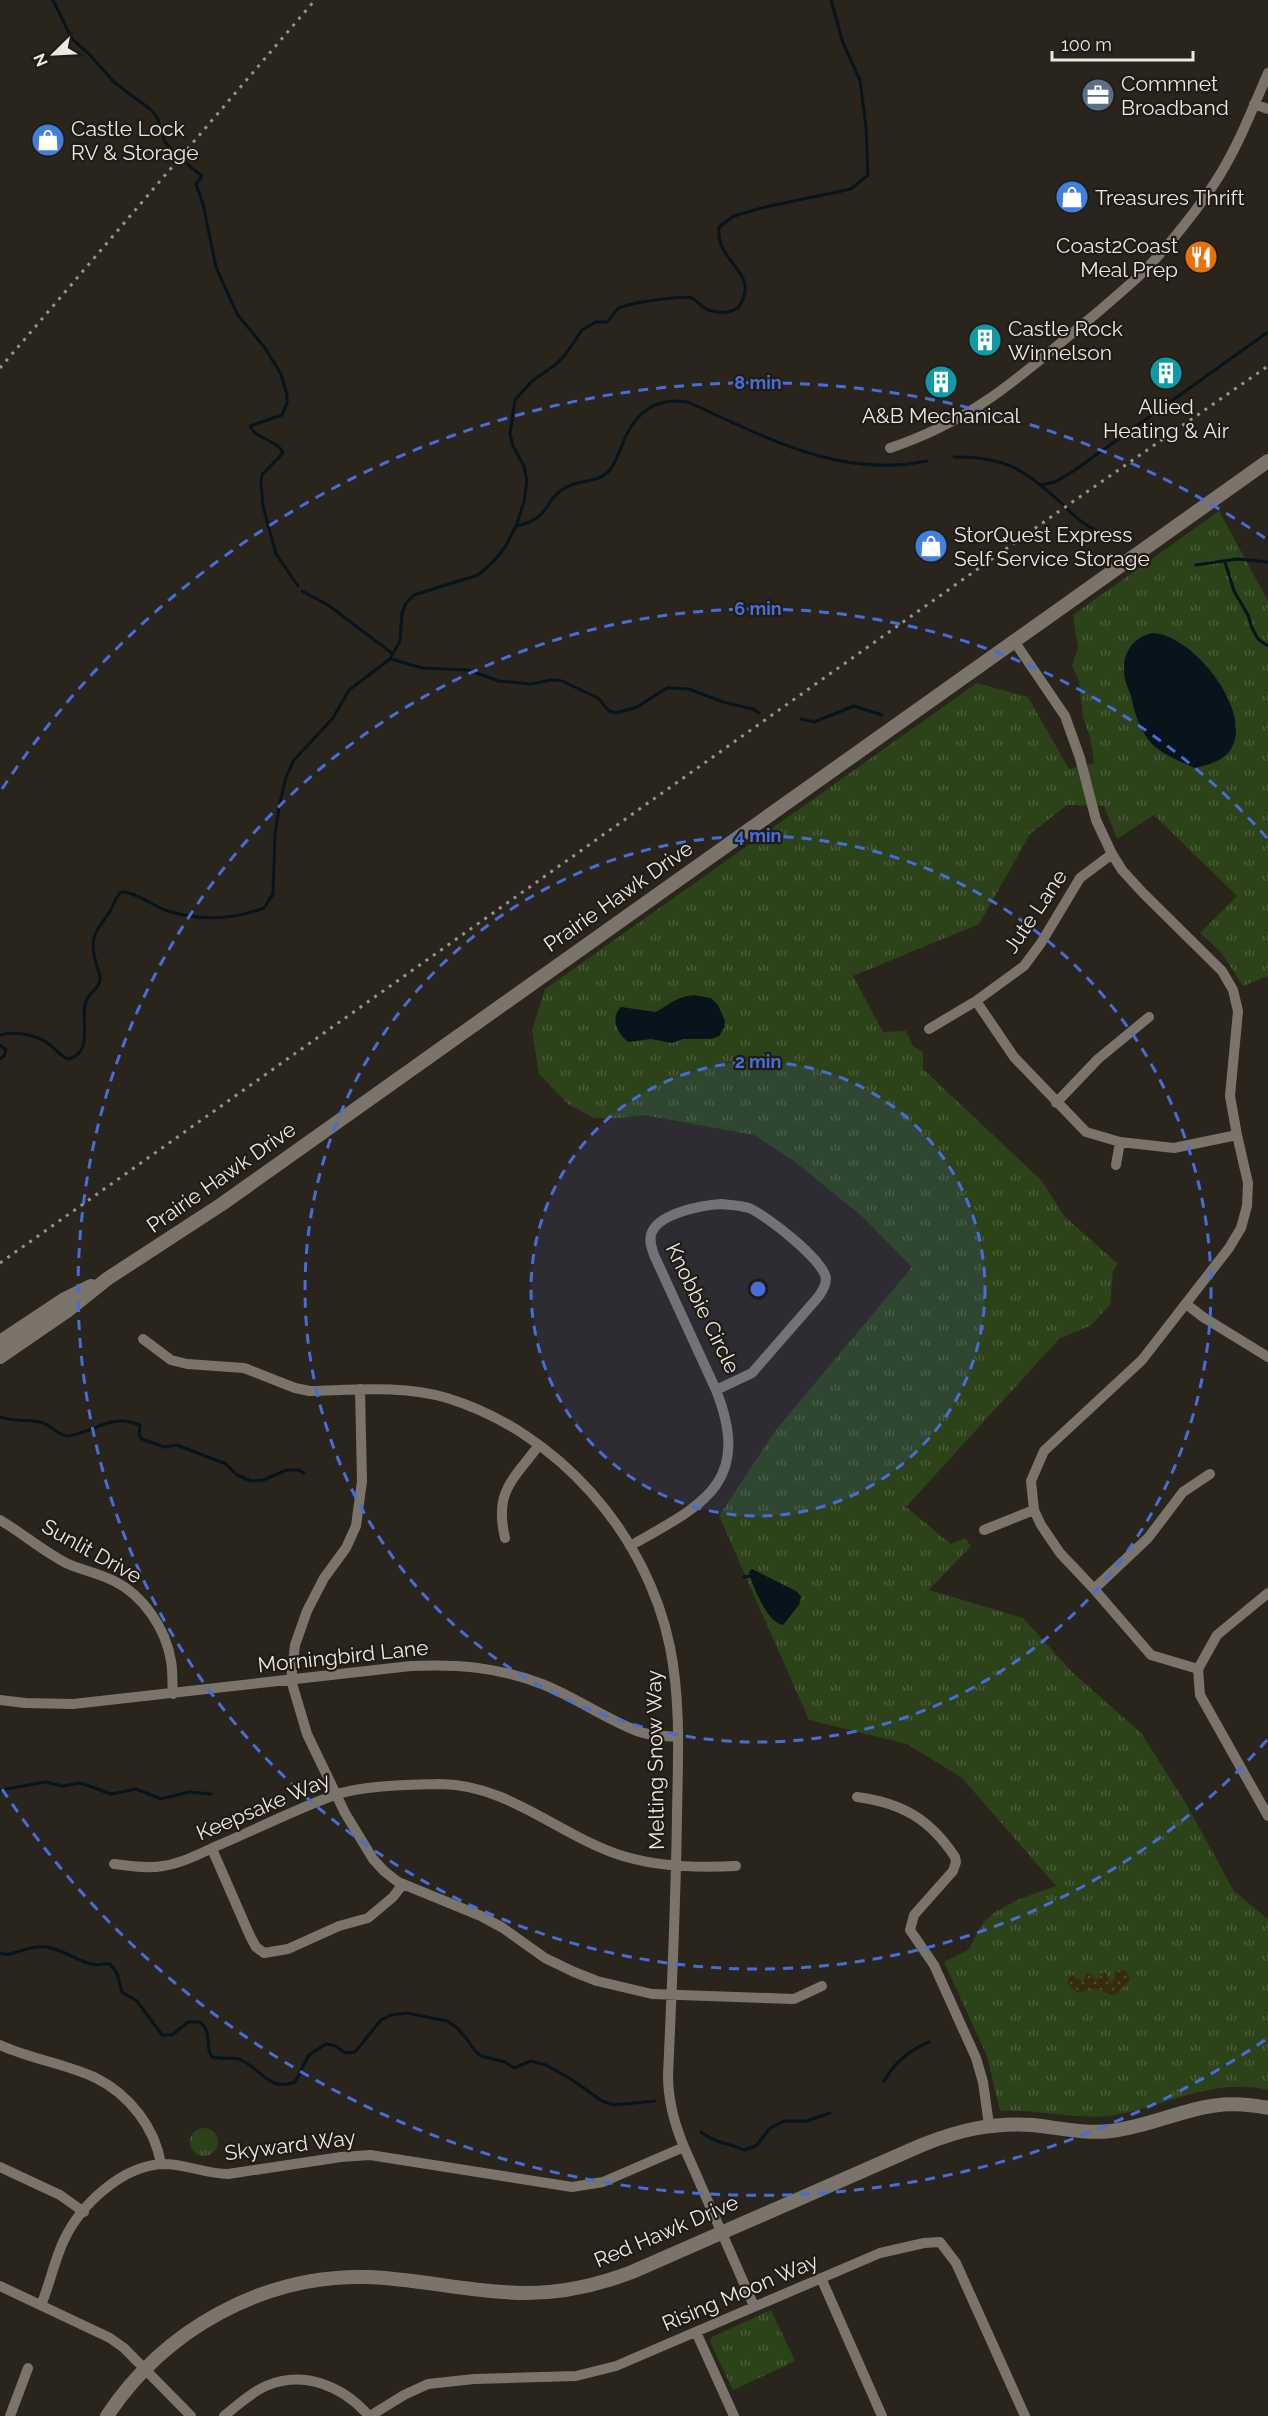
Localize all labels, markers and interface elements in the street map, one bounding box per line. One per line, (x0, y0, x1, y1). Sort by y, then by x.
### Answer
north arrow (24, 24, 84, 84)
scale bar (1052, 24, 1193, 62)
text: 100 m (1061, 34, 1112, 55)
text: N (30, 50, 52, 69)
place label: Commnet Broadband (1121, 71, 1229, 120)
office icon: Commnet Broadband (1080, 77, 1116, 113)
place label: Castle Lock RV & Storage (71, 116, 199, 165)
shop icon: Castle Lock RV & Storage (30, 122, 66, 158)
shop icon: Treasures Thrift (1054, 179, 1090, 215)
place label: Treasures Thrift (1095, 185, 1245, 210)
place label: Coast2Coast Meal Prep (1056, 233, 1178, 282)
restaurant icon: Coast2Coast Meal Prep (1183, 239, 1219, 275)
place label: Castle Rock Winnelson (1008, 316, 1123, 365)
building icon: Castle Rock Winnelson (967, 322, 1003, 358)
building icon: Allied Heating & Air (1148, 355, 1184, 391)
building icon: A&B Mechanical (923, 364, 959, 400)
text: 8 min (734, 372, 782, 393)
place label: Allied Heating & Air (1103, 394, 1230, 443)
place label: A&B Mechanical (862, 403, 1021, 428)
place label: StorQuest Express Self Service Storage (954, 522, 1150, 571)
shop icon: StorQuest Express Self Service Storage (913, 528, 949, 564)
text: 6 min (734, 598, 782, 619)
text: 4 min (735, 825, 781, 846)
street label: Prairie Hawk Drive (539, 835, 697, 957)
street label: Jute Lane (998, 865, 1072, 957)
text: 2 min (735, 1051, 781, 1072)
street label: Prairie Hawk Drive (142, 1116, 300, 1238)
street label: Knobbie Circle (661, 1239, 745, 1377)
centre of rings (748, 1279, 768, 1299)
street label: Sunlit Drive (38, 1513, 146, 1589)
street label: Morningbird Lane (256, 1635, 430, 1677)
street label: Melting Snow Way (641, 1670, 669, 1850)
street label: Keepsake Way (192, 1767, 334, 1845)
street label: Skyward Way (223, 2125, 357, 2165)
street label: Red Hawk Drive (590, 2189, 742, 2273)
street label: Rising Moon Way (658, 2248, 822, 2336)

